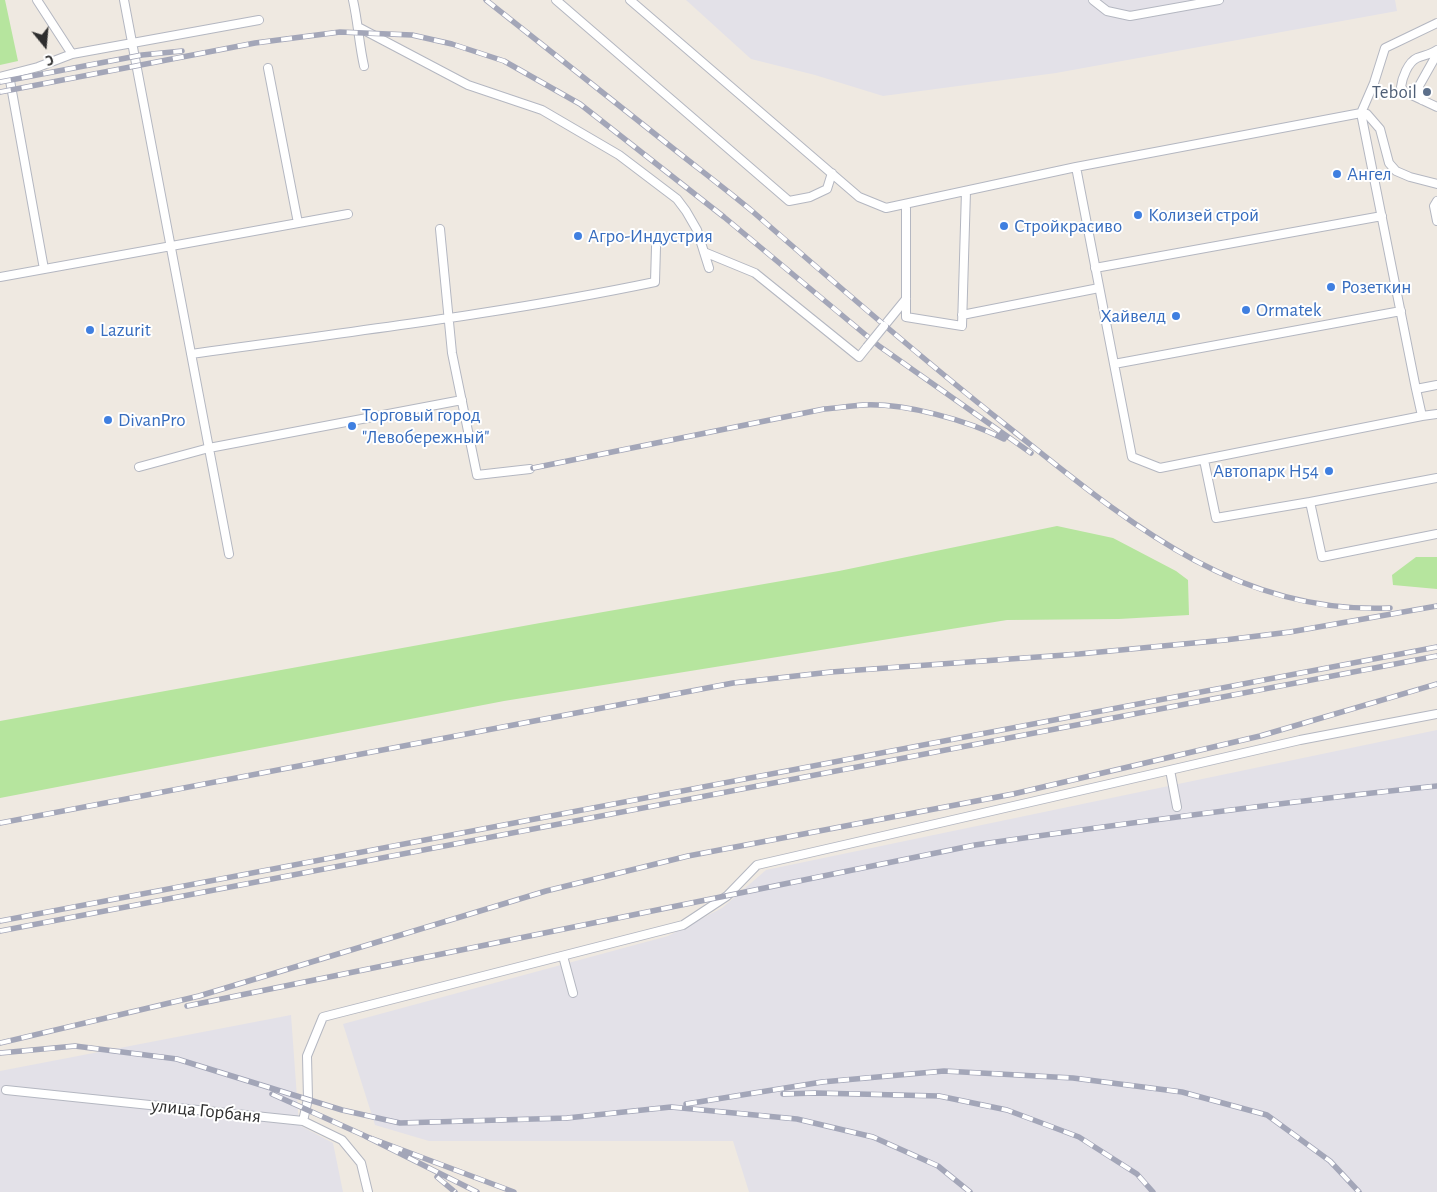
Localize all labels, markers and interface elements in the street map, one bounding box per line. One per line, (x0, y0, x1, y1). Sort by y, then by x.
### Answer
north arrow (20, 20, 70, 70)
text: С (44, 52, 55, 67)
place label: Teboil (1372, 81, 1417, 103)
marker: Teboil (1421, 86, 1433, 98)
place label: Ангел (1347, 163, 1392, 185)
marker: Ангел (1331, 168, 1343, 180)
place label: Колизей строй (1148, 204, 1259, 226)
marker: Колизей строй (1132, 209, 1144, 221)
place label: Стройкрасиво (1014, 215, 1122, 237)
marker: Стройкрасиво (998, 220, 1010, 232)
place label: Агро-Индустрия (588, 225, 713, 247)
marker: Агро-Индустрия (572, 230, 584, 242)
place label: Розеткин (1341, 276, 1411, 298)
marker: Розеткин (1325, 281, 1337, 293)
place label: Ormatek (1256, 299, 1321, 321)
marker: Ormatek (1240, 304, 1252, 316)
place label: Хайвелд (1101, 305, 1166, 327)
marker: Хайвелд (1170, 310, 1182, 322)
place label: Lazurit (100, 319, 151, 341)
marker: Lazurit (84, 324, 96, 336)
place label: Торговый город "Левобережный" (362, 404, 489, 448)
place label: DivanPro (118, 409, 186, 431)
marker: DivanPro (102, 414, 114, 426)
marker: Торговый город "Левобережный" (346, 420, 358, 432)
place label: Автопарк Н54 (1213, 460, 1319, 482)
marker: Автопарк Н54 (1323, 465, 1335, 477)
street label: улица Горбаня (150, 1094, 262, 1128)

